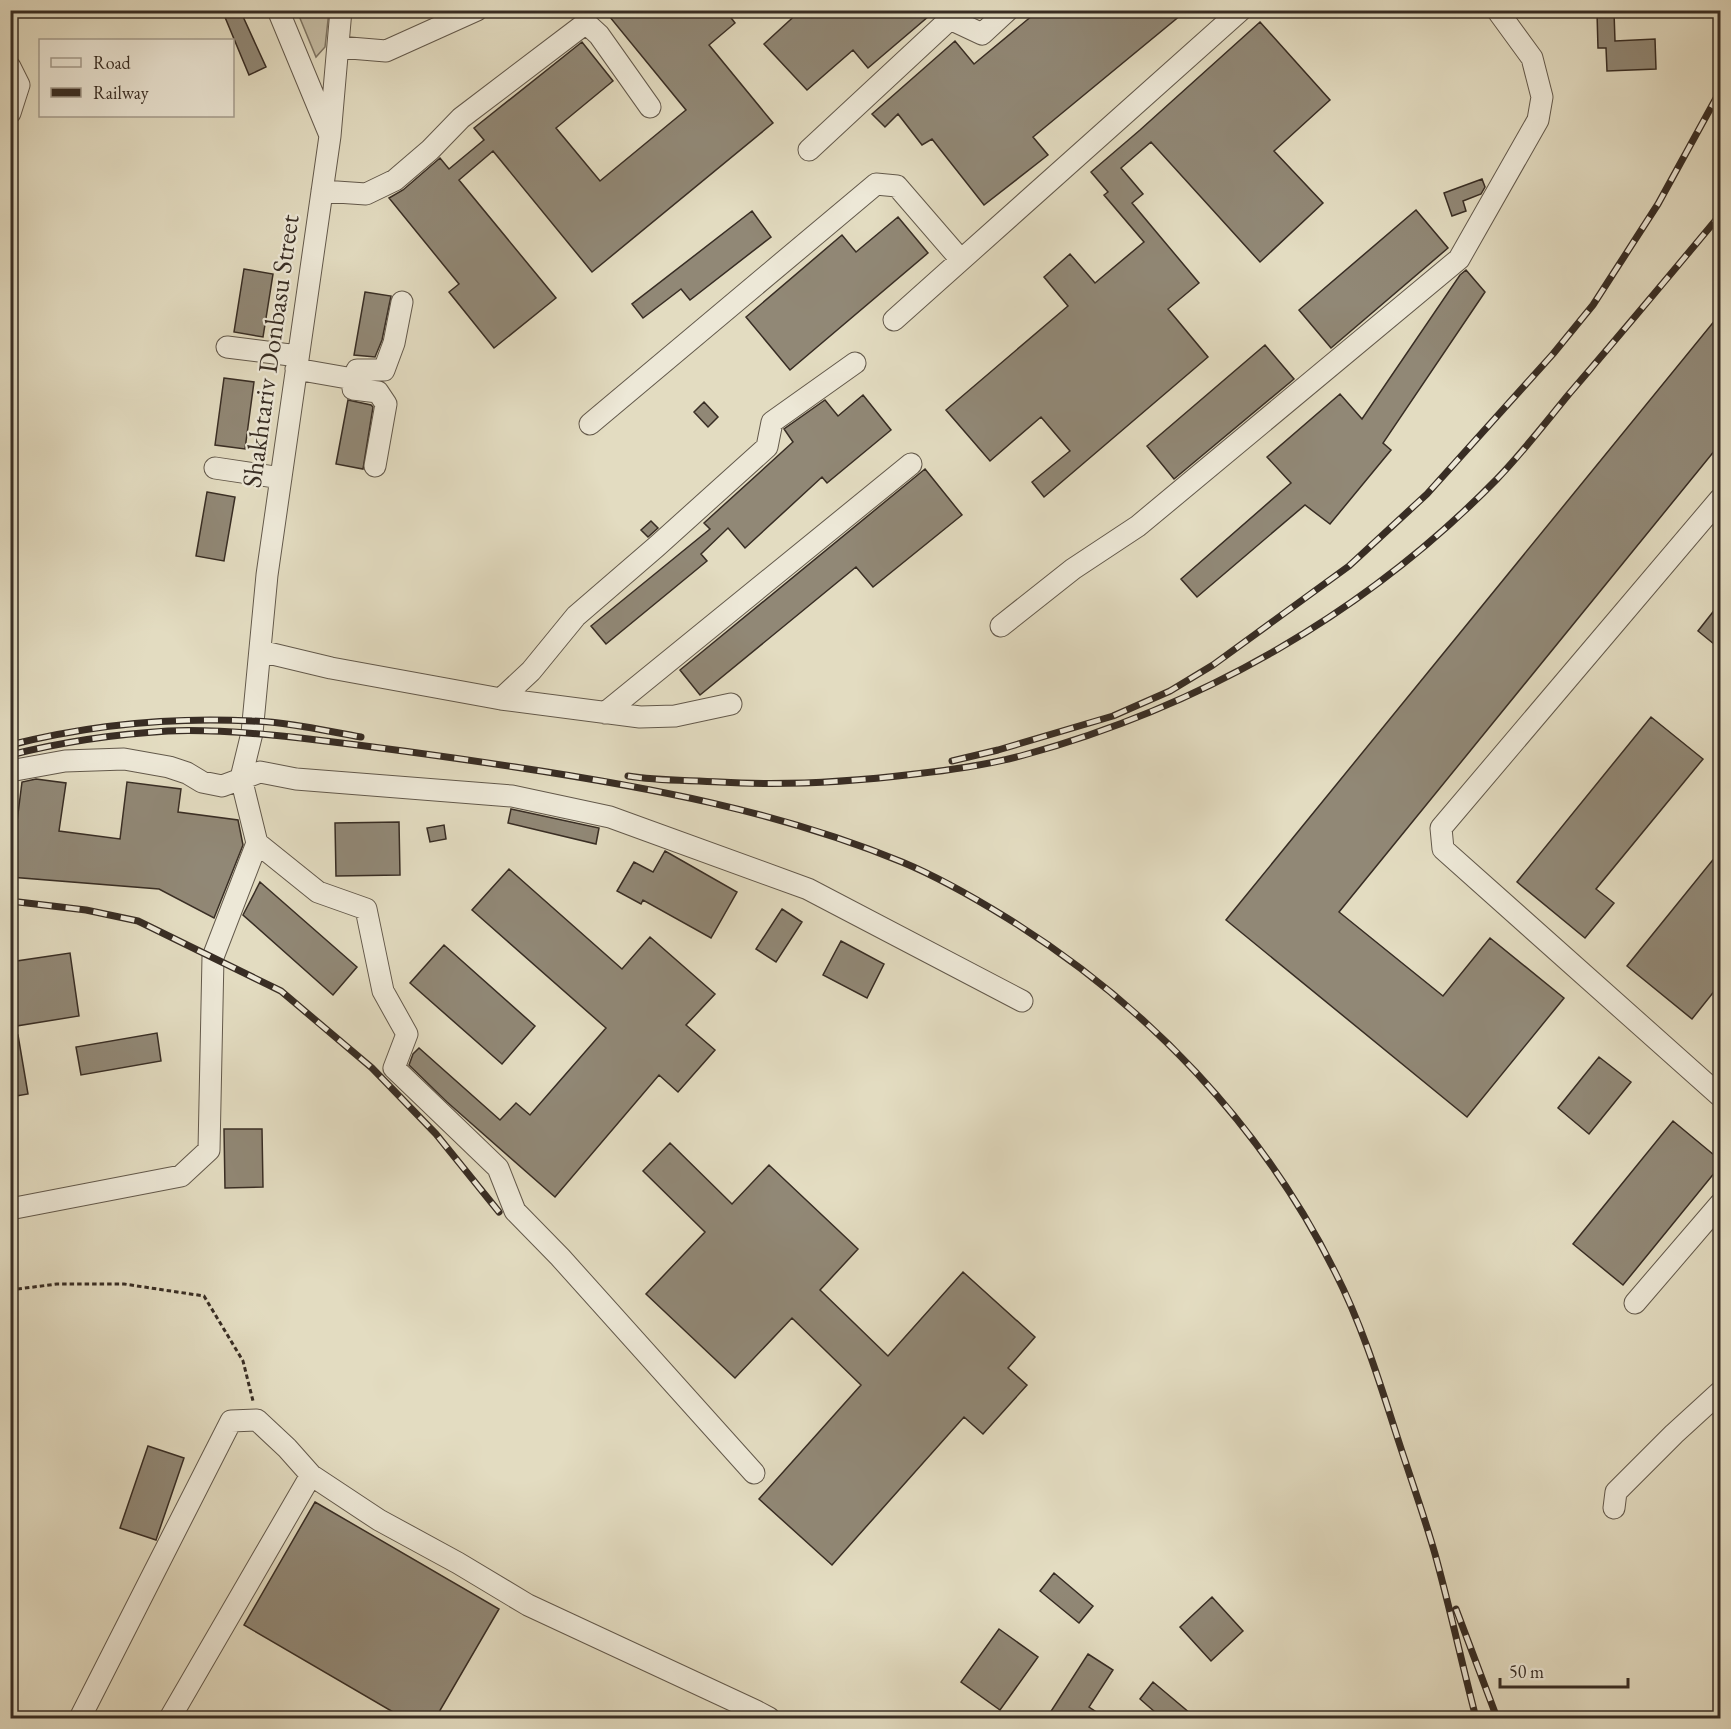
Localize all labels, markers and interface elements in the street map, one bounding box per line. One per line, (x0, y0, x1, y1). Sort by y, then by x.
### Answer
legend (39, 39, 234, 117)
text: Road (93, 51, 132, 74)
text: Railway (93, 81, 149, 104)
street label: Shakhtariv Donbasu Street (233, 212, 307, 490)
scale bar (1500, 1651, 1628, 1689)
text: 50 m (1509, 1660, 1544, 1683)

